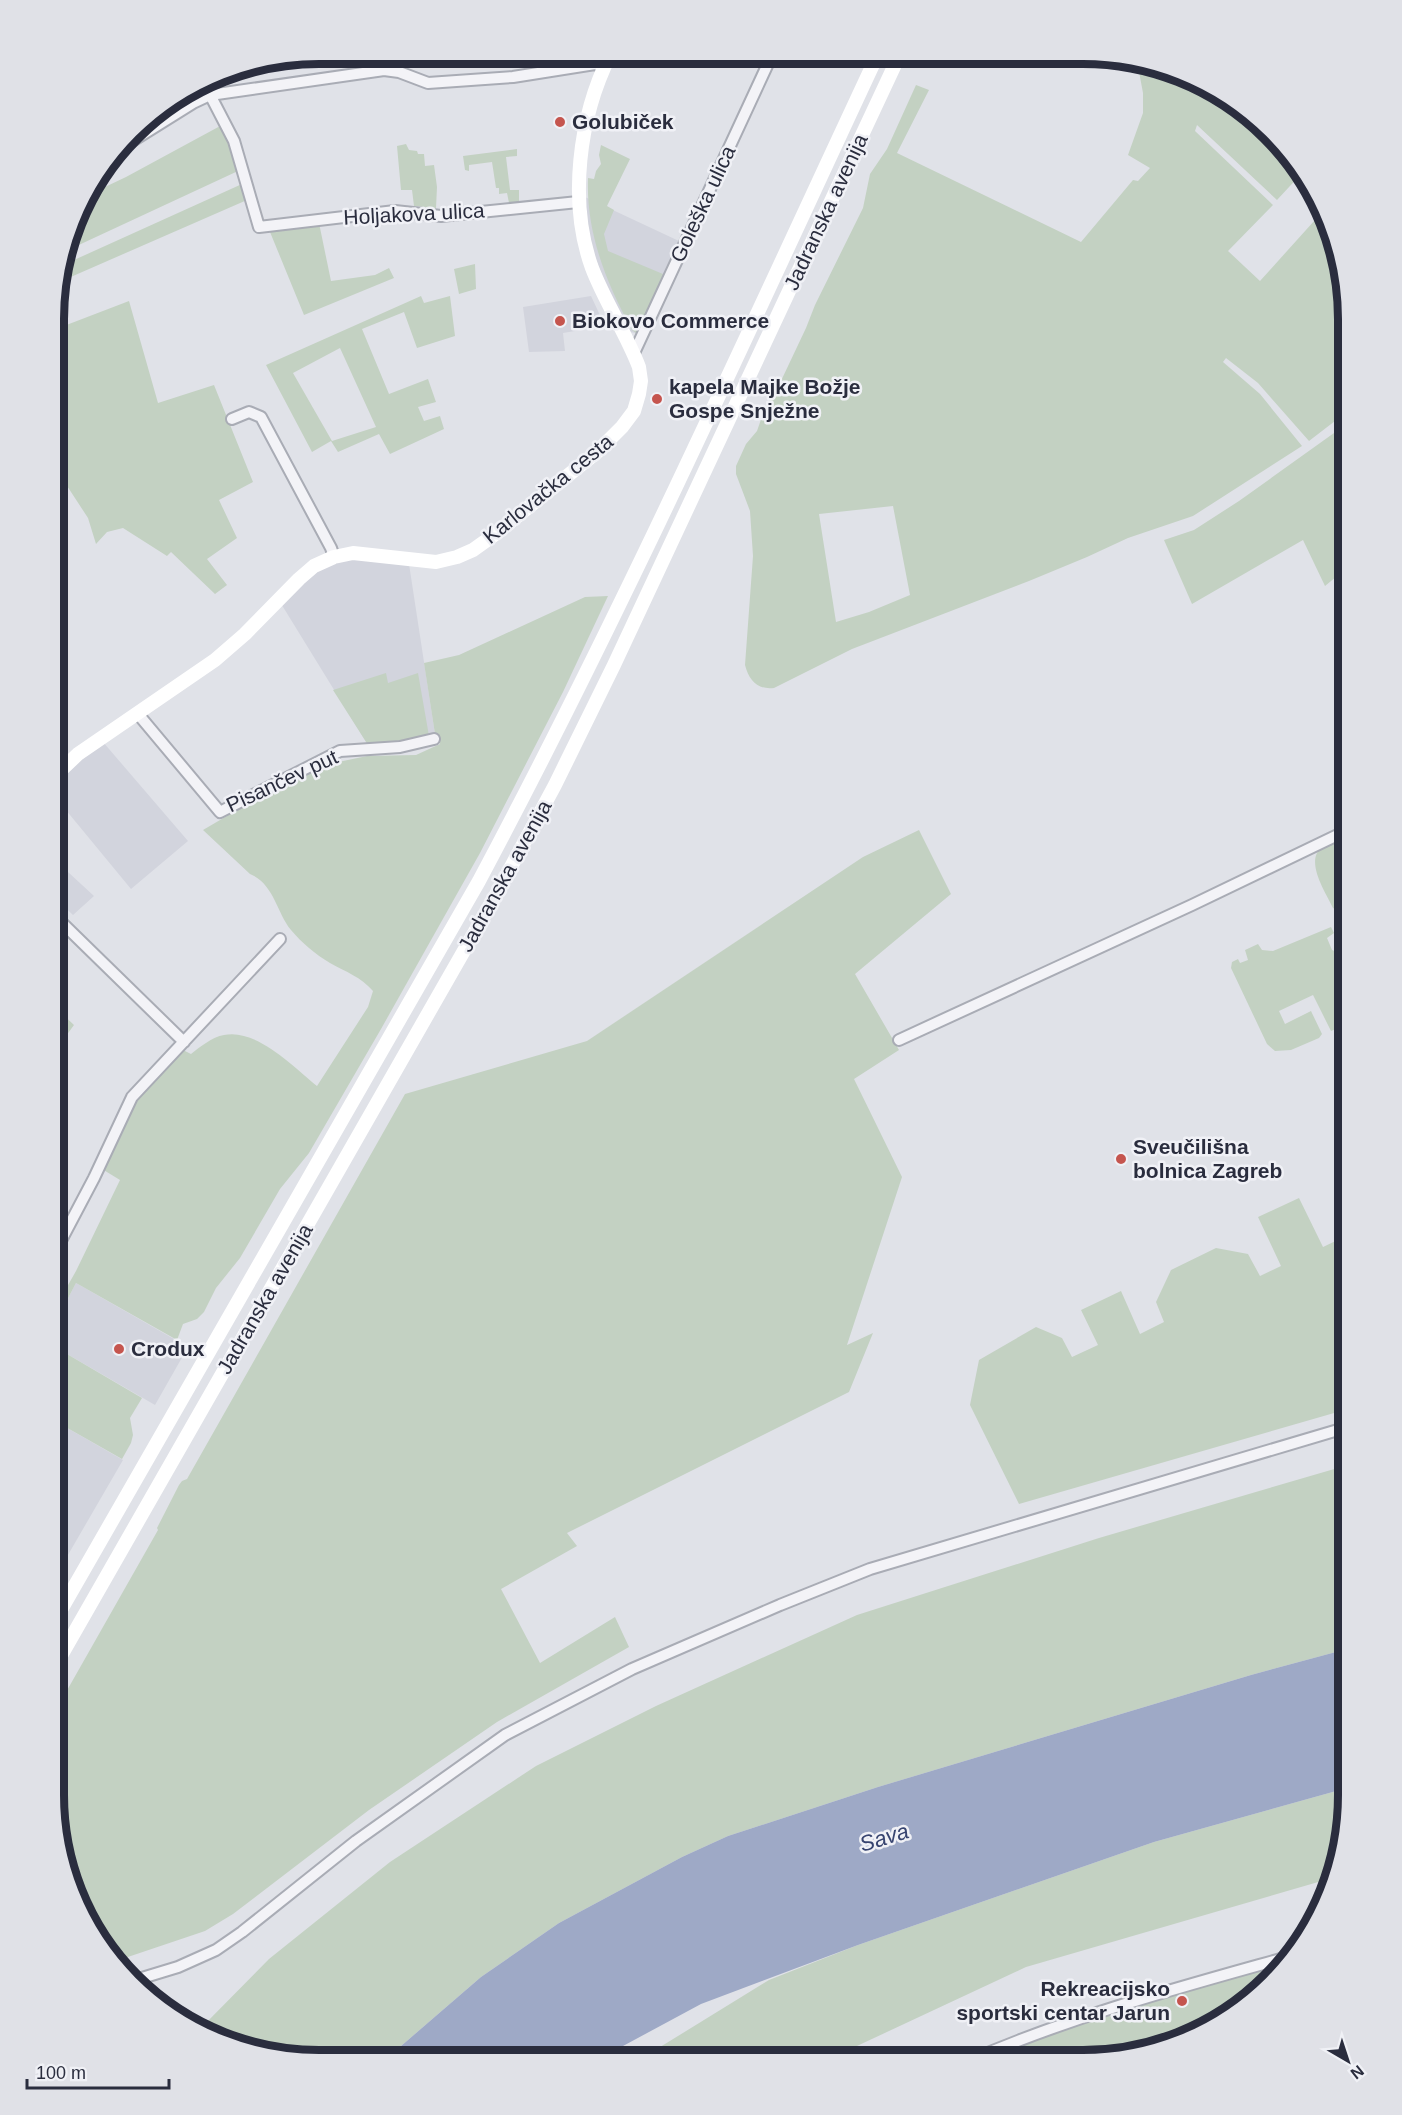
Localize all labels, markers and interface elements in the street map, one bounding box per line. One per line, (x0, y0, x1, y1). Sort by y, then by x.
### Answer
place label: Golubiček (572, 110, 674, 133)
marker: Golubiček (553, 115, 567, 129)
street label: Jadranska avenija (779, 130, 872, 293)
street label: Goleška ulica (665, 142, 740, 266)
street label: Holjakova ulica (343, 198, 485, 229)
place label: Biokovo Commerce (572, 309, 769, 332)
marker: Biokovo Commerce (553, 314, 567, 328)
place label: kapela Majke Božje Gospe Snježne (669, 375, 860, 422)
marker: kapela Majke Božje Gospe Snježne (650, 392, 664, 406)
street label: Karlovačka cesta (478, 429, 617, 548)
street label: Pisančev put (222, 745, 341, 816)
street label: Jadranska avenija (453, 796, 556, 955)
place label: Sveučilišna bolnica Zagreb (1133, 1135, 1282, 1182)
marker: Sveučilišna bolnica Zagreb (1114, 1152, 1128, 1166)
street label: Jadranska avenija (212, 1219, 317, 1378)
place label: Crodux (131, 1337, 205, 1360)
marker: Crodux (112, 1342, 126, 1356)
water label: Sava (857, 1818, 912, 1857)
place label: Rekreacijsko sportski centar Jarun (956, 1977, 1170, 2024)
marker: Rekreacijsko sportski centar Jarun (1175, 1994, 1189, 2008)
north arrow (1318, 2031, 1378, 2091)
scale bar (27, 2052, 170, 2090)
text: N (1347, 2062, 1367, 2083)
text: 100 m (36, 2063, 86, 2083)

